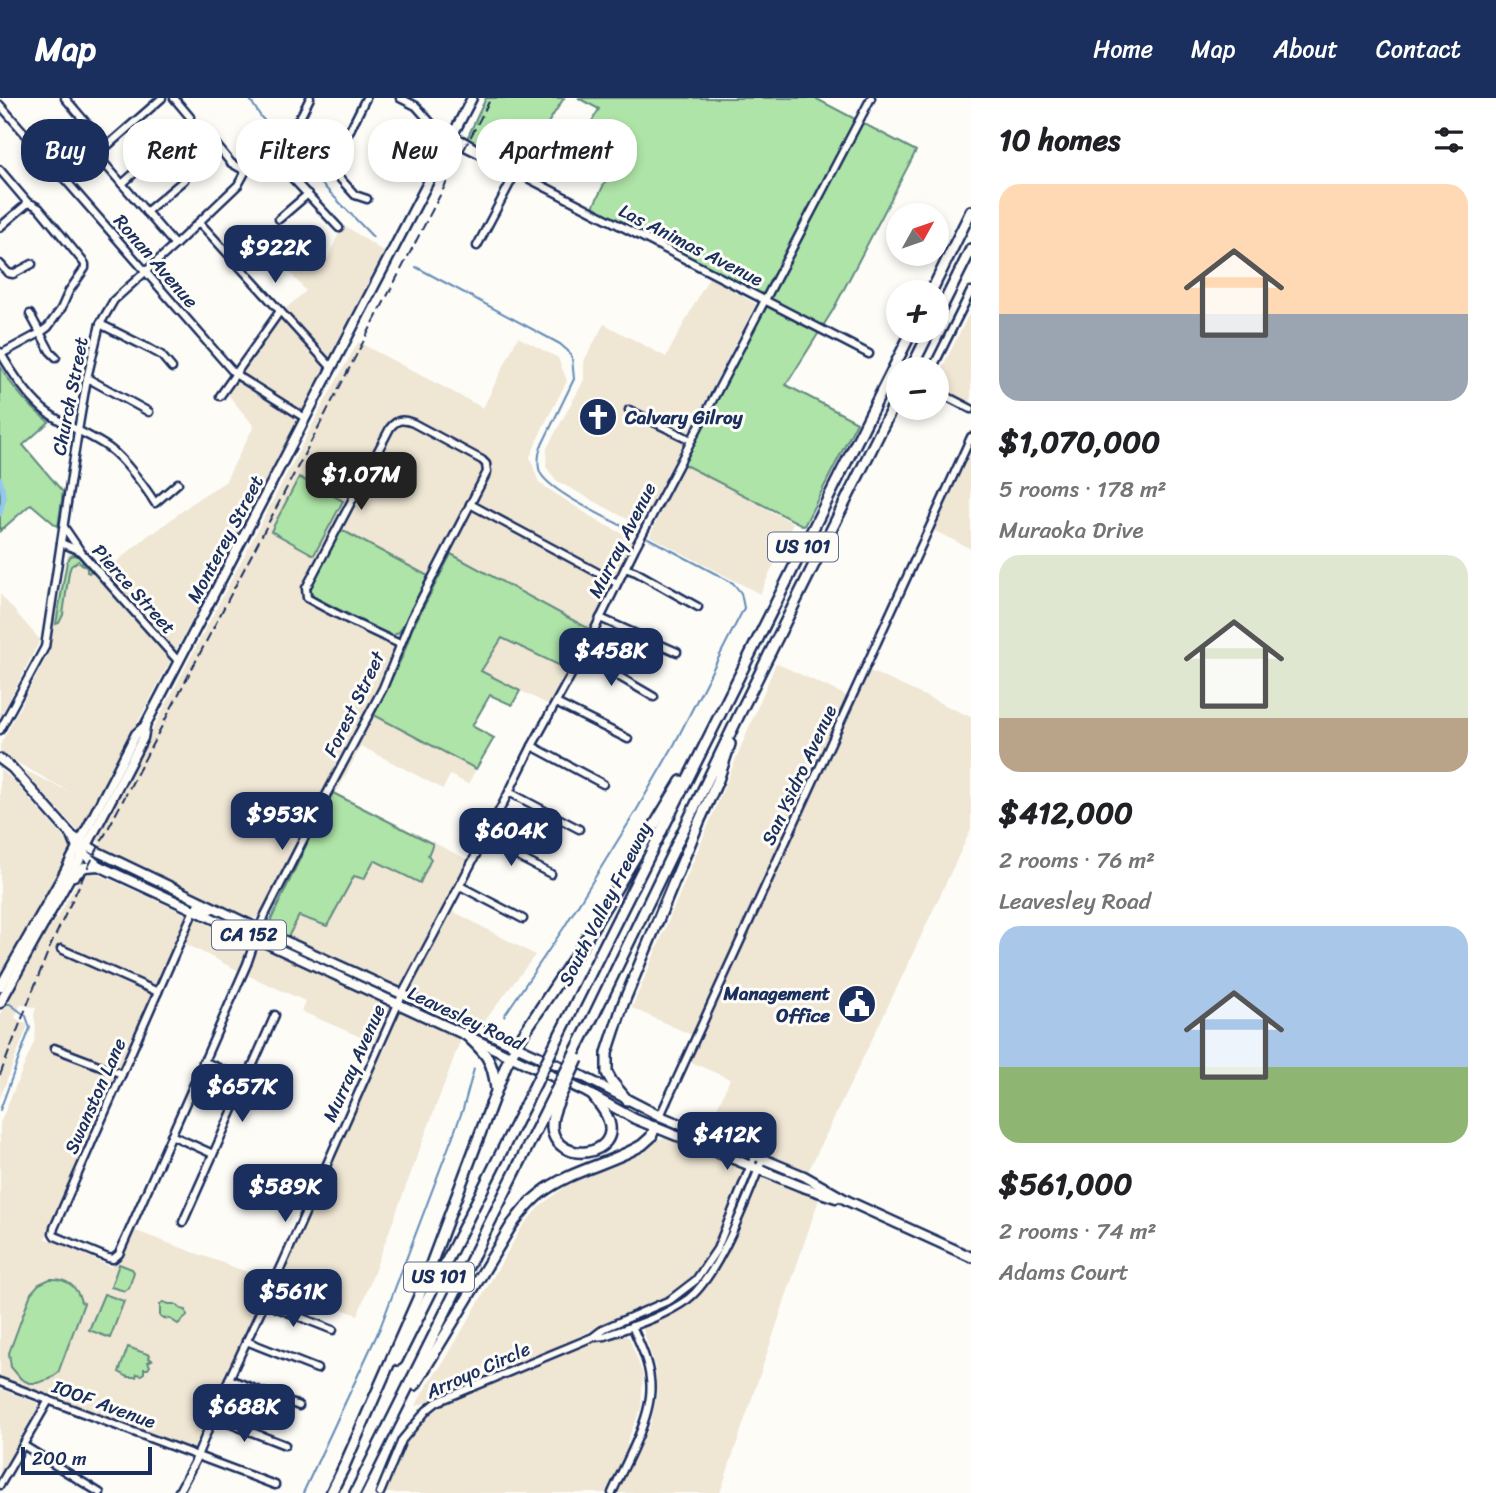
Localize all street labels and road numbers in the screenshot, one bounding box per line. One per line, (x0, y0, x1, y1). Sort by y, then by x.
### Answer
street label: Las Animas Avenue (613, 194, 769, 296)
street label: Ronan Avenue (105, 206, 207, 316)
street label: Church Street (42, 334, 98, 458)
street label: Monterey Street (177, 469, 273, 609)
street label: Murray Avenue (579, 476, 665, 604)
road number: US 101 (768, 532, 838, 561)
street label: Pierce Street (84, 536, 184, 642)
street label: Forest Street (314, 644, 394, 763)
street label: San Ysidro Avenue (752, 699, 846, 851)
street label: South Valley Freeway (549, 816, 661, 992)
road number: CA 152 (212, 920, 286, 950)
street label: Leavesley Road (402, 977, 531, 1060)
street label: Murray Avenue (313, 998, 395, 1127)
street label: Swanston Lane (55, 1032, 135, 1159)
road number: US 101 (404, 1262, 474, 1292)
street label: Arroyo Circle (419, 1332, 536, 1408)
street label: IOOF Avenue (47, 1370, 160, 1438)

